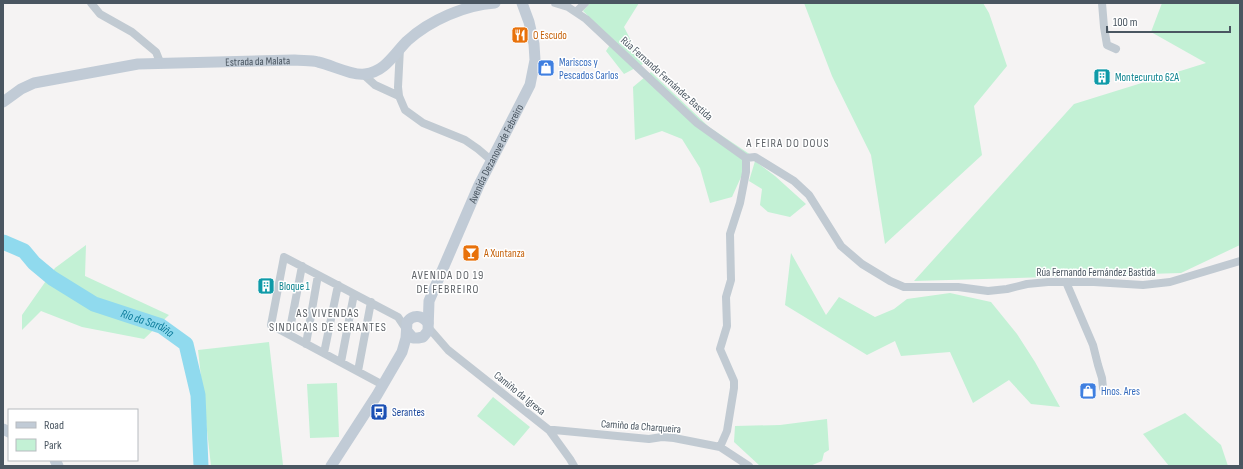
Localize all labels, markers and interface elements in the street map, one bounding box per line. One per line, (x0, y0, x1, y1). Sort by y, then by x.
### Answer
scale bar (1107, 8, 1230, 34)
text: 100 m (1113, 15, 1138, 30)
restaurant icon: O Escudo (510, 25, 530, 45)
place label: O Escudo (533, 29, 567, 42)
street label: Rúa Fernando Fernández Bastida (618, 34, 715, 123)
street label: Estrada da Malata (225, 54, 290, 69)
place label: Mariscos y Pescados Carlos (559, 56, 619, 82)
shop icon: Mariscos y Pescados Carlos (536, 58, 556, 78)
building icon: Montecuruto 62A (1092, 67, 1112, 87)
place label: Montecuruto 62A (1115, 71, 1179, 84)
street label: Avenida Dezanove de Febreiro (466, 102, 526, 206)
district label: A FEIRA DO DOUS (745, 136, 830, 151)
bar icon: A Xuntanza (461, 243, 481, 263)
place label: A Xuntanza (483, 247, 525, 260)
street label: Rúa Fernando Fernández Bastida (1036, 266, 1156, 279)
district label: AVENIDA DO 19 DE FEBREIRO (411, 268, 484, 297)
building icon: Bloque 1 (256, 276, 276, 296)
place label: Bloque 1 (279, 280, 310, 293)
water label: Río da Sardiña (119, 306, 177, 341)
district label: AS VIVENDAS SINDICAIS DE SERANTES (269, 306, 387, 335)
street label: Camiño da Igrexa (491, 369, 548, 418)
shop icon: Hnos. Ares (1078, 381, 1098, 401)
place label: Hnos. Ares (1101, 385, 1140, 398)
bus stop icon: Serantes (369, 402, 389, 422)
place label: Serantes (392, 406, 425, 419)
legend (8, 409, 138, 461)
street label: Camiño da Charqueira (601, 417, 681, 436)
text: Road (44, 418, 64, 433)
text: Park (44, 438, 62, 453)

